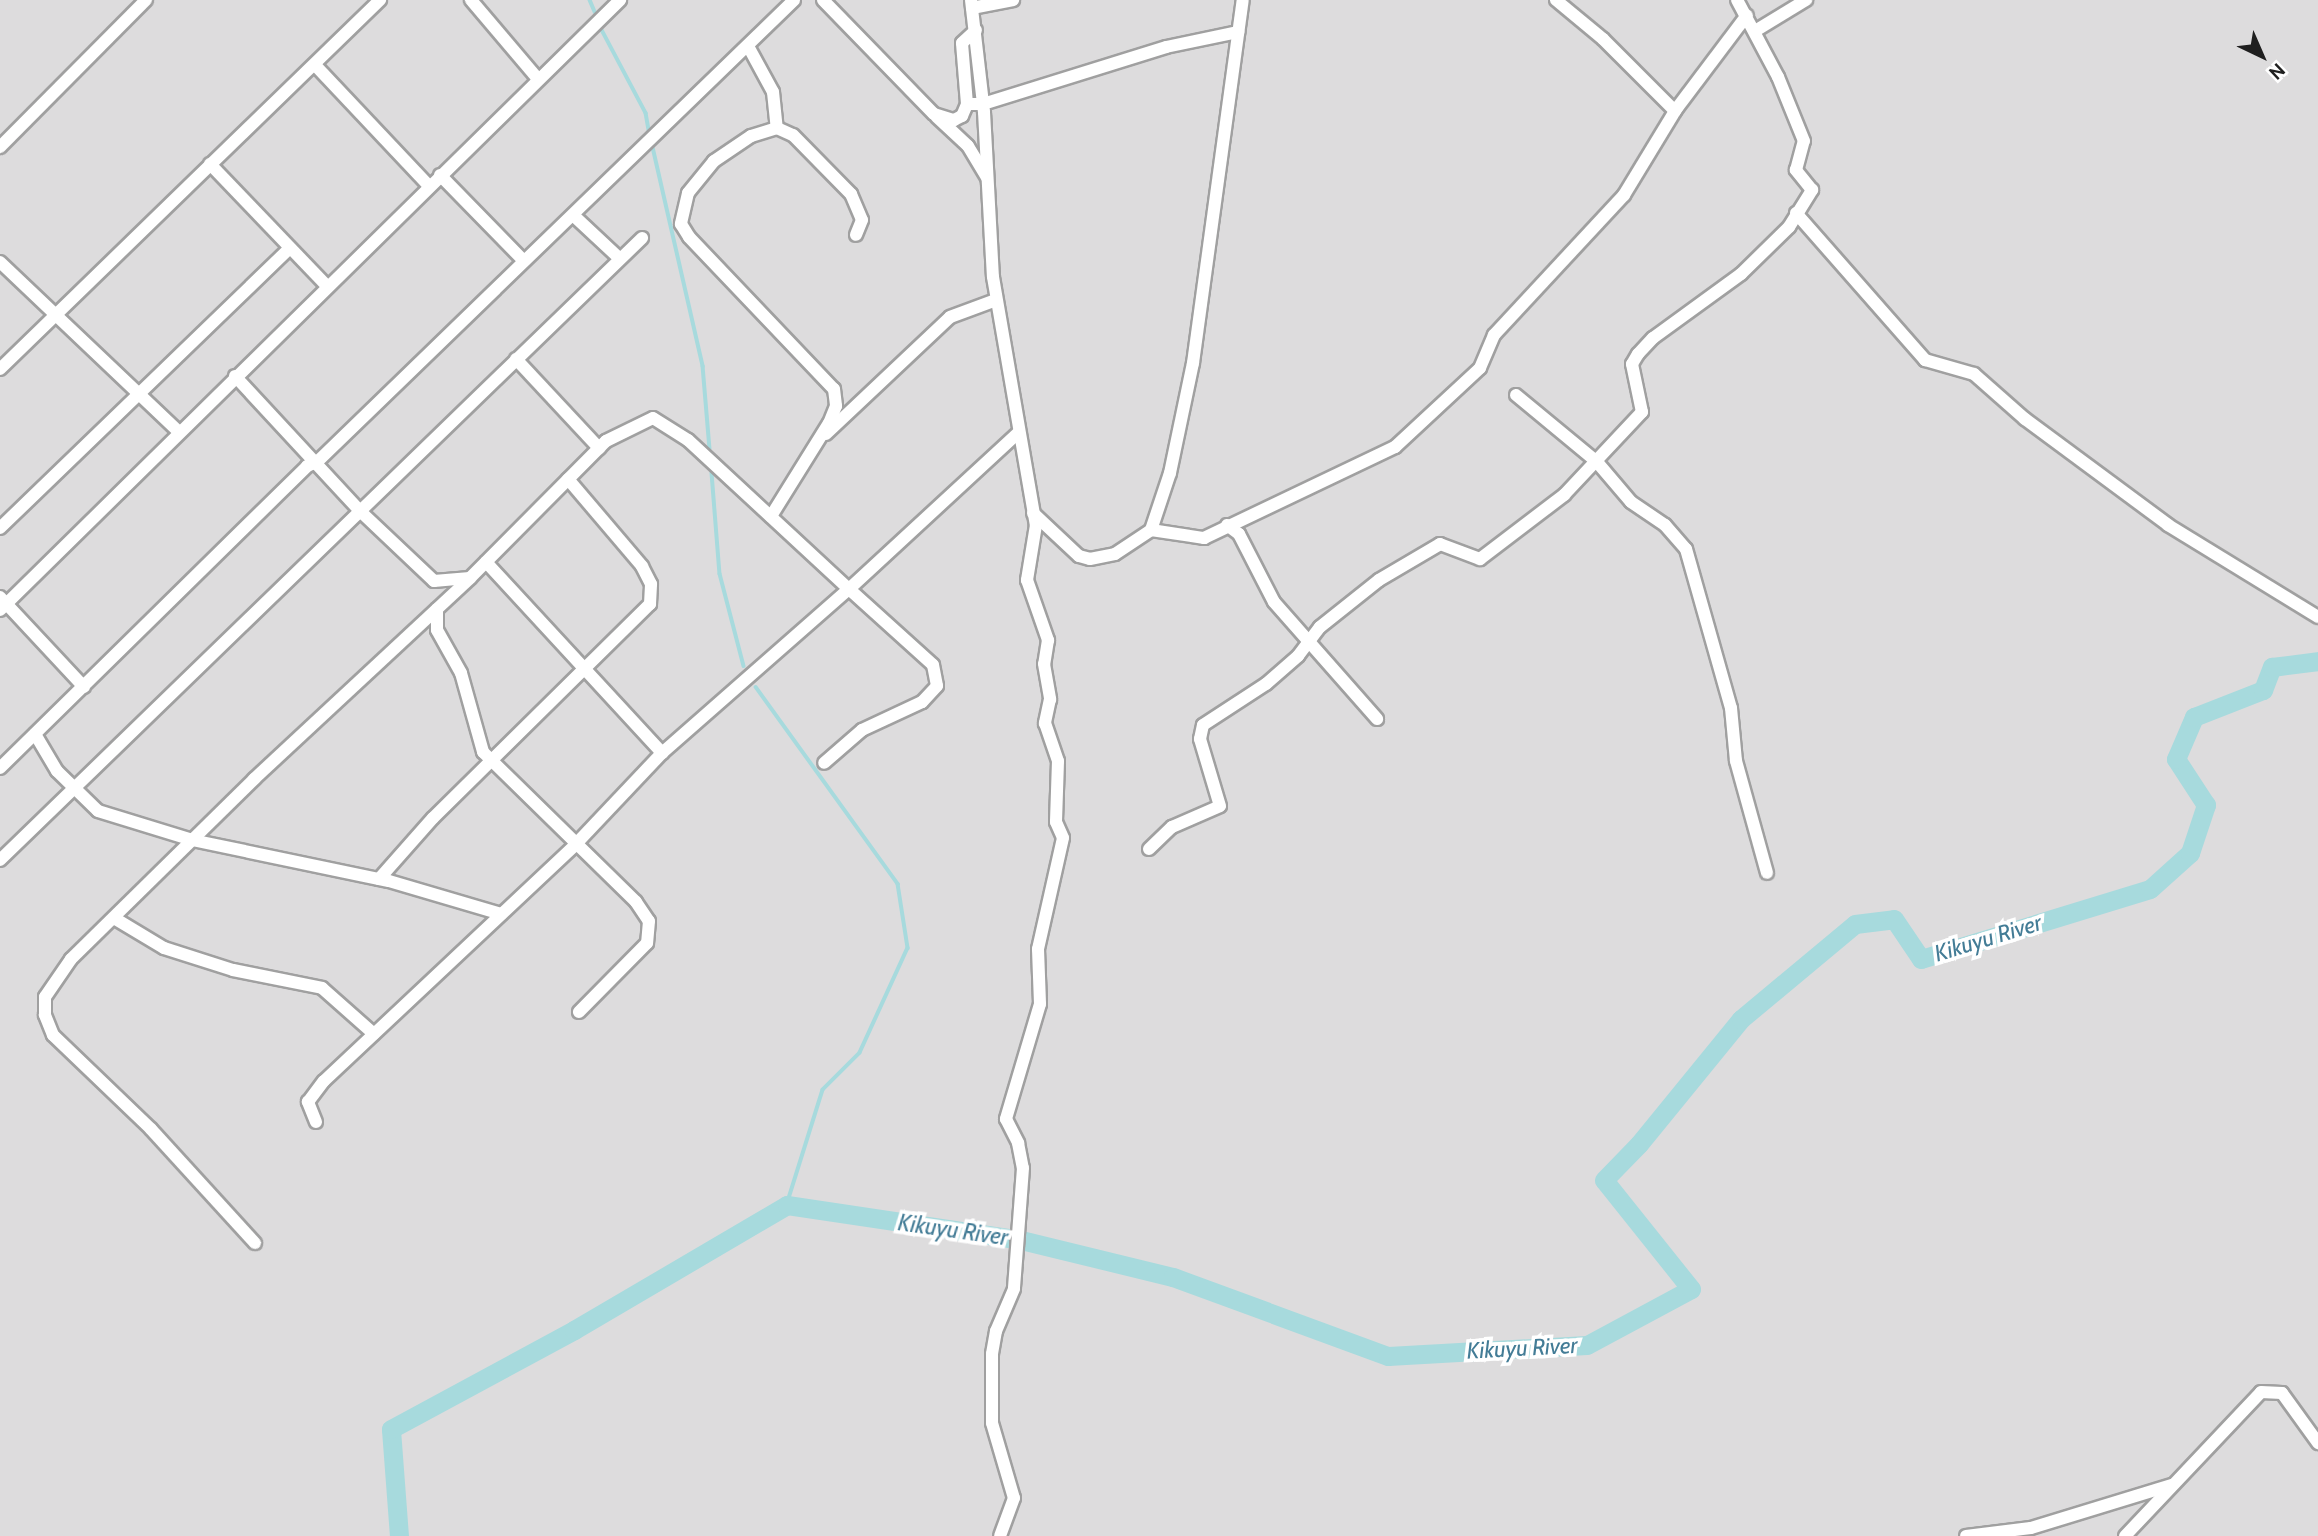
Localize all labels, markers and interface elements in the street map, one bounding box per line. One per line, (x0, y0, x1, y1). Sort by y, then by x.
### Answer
north arrow (2227, 21, 2297, 91)
text: N (2264, 59, 2290, 84)
water label: Kikuyu River (1931, 909, 2045, 967)
water label: Kikuyu River (896, 1209, 1010, 1251)
water label: Kikuyu River (1466, 1331, 1578, 1365)

